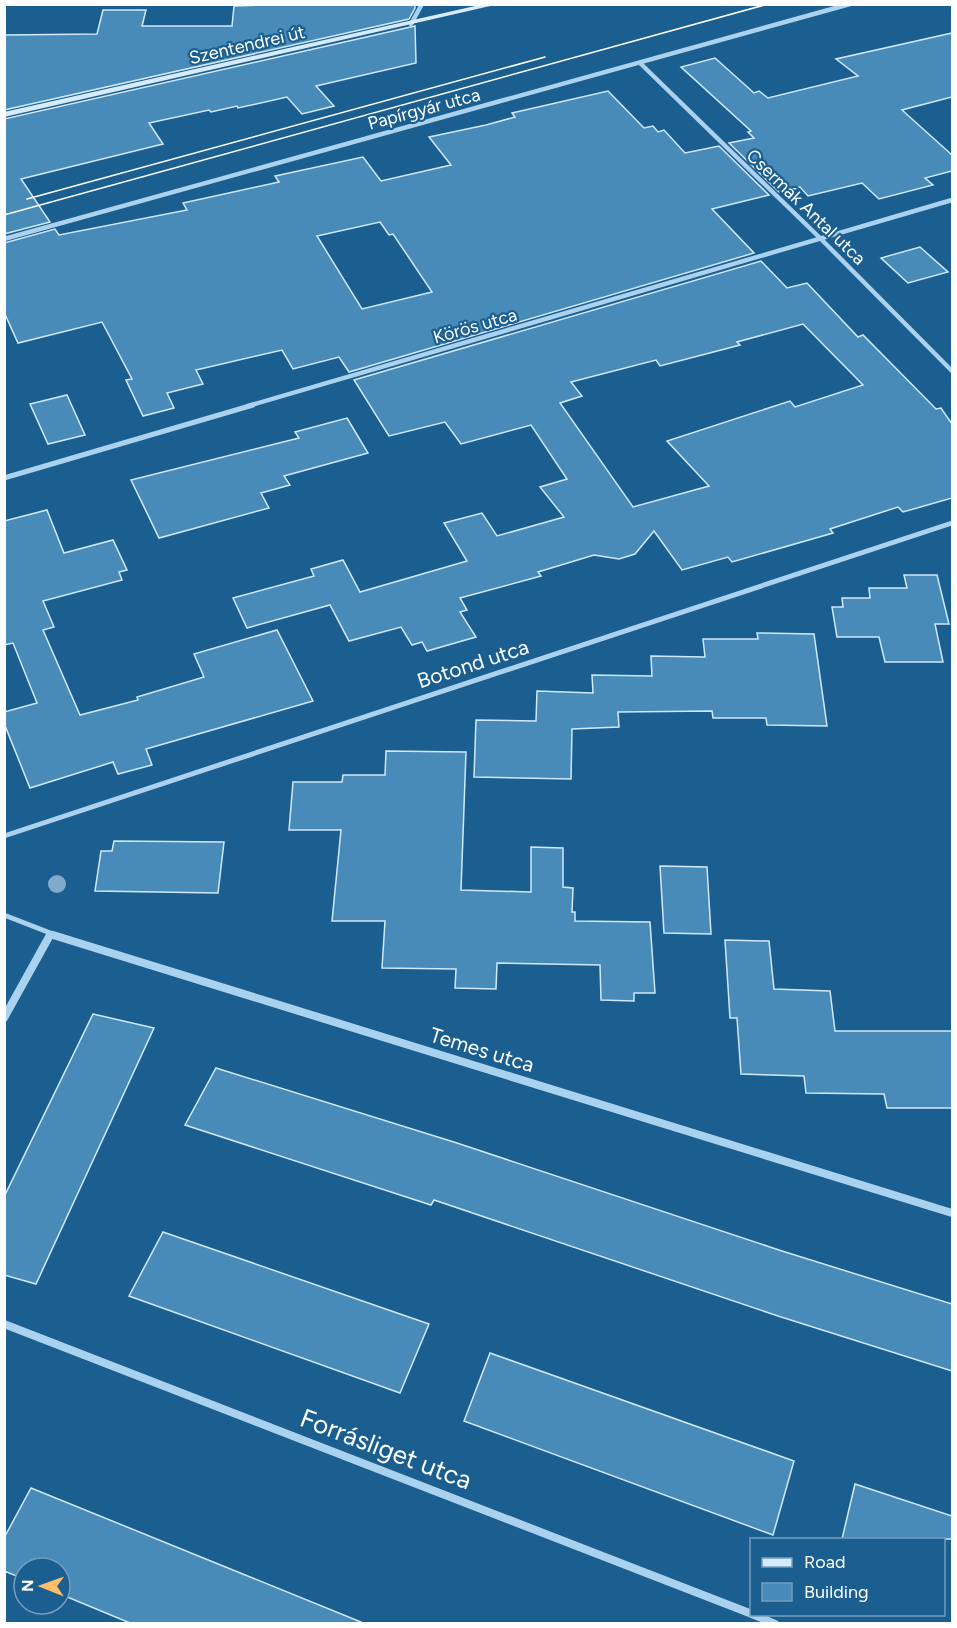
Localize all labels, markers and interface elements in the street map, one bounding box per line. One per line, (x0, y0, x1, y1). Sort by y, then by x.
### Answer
street label: Szentendrei út (187, 21, 307, 69)
street label: Papírgyár utca (365, 83, 483, 135)
street label: Csermák Antal utca (742, 144, 870, 270)
street label: Körös utca (430, 304, 520, 348)
street label: Botond utca (414, 634, 532, 693)
street label: Temes utca (427, 1022, 537, 1077)
street label: Forrásliget utca (296, 1402, 476, 1496)
legend (750, 1538, 945, 1616)
text: Road (804, 1551, 845, 1573)
north arrow (12, 1556, 72, 1616)
text: N (18, 1579, 37, 1592)
text: Building (804, 1581, 869, 1603)

